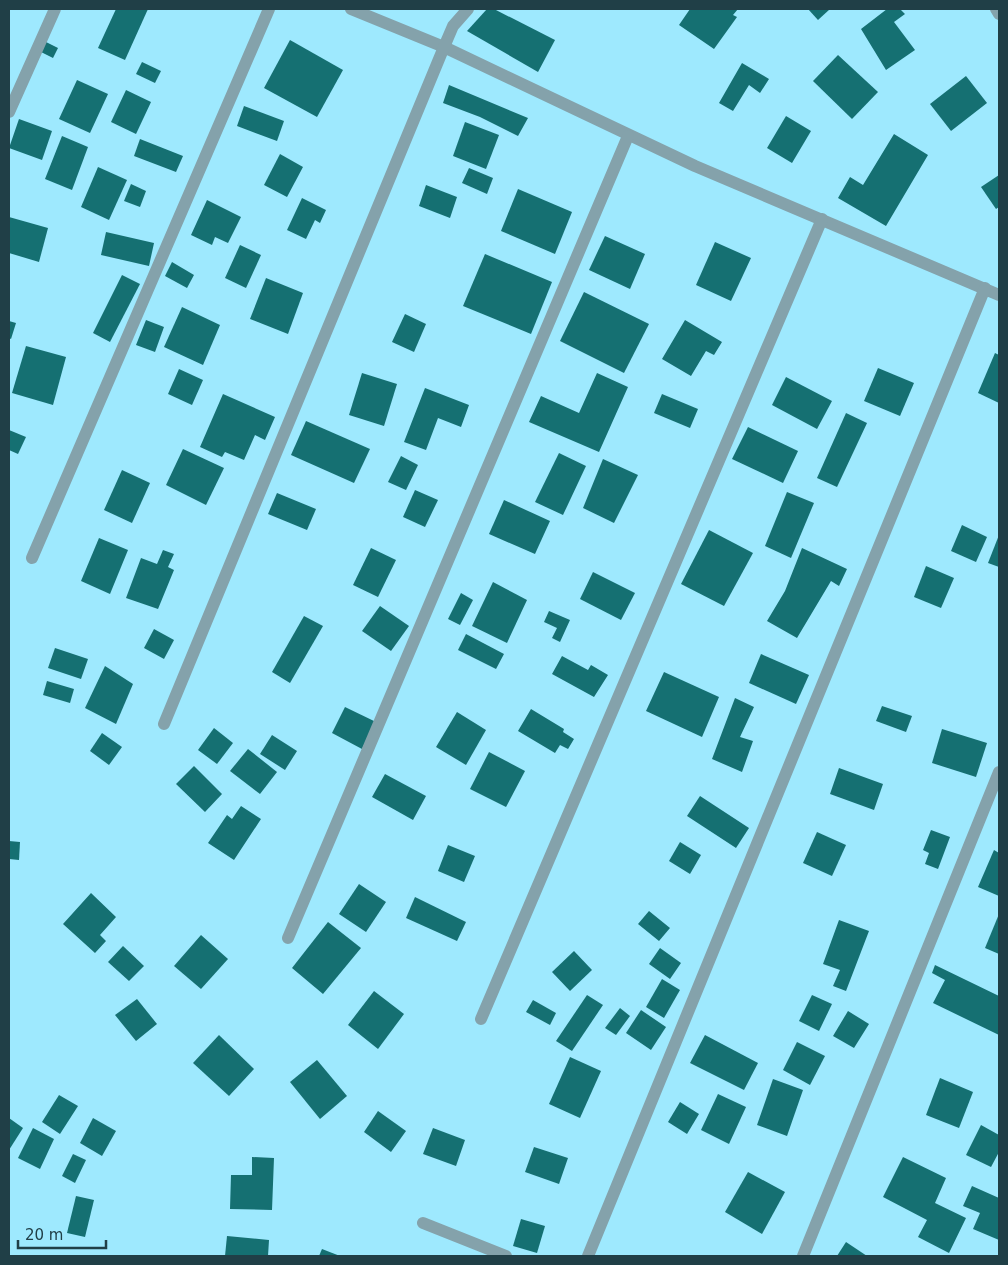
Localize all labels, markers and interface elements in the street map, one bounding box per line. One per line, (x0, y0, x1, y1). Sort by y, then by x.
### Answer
scale bar (18, 1218, 105, 1250)
text: 20 m (25, 1226, 63, 1244)

